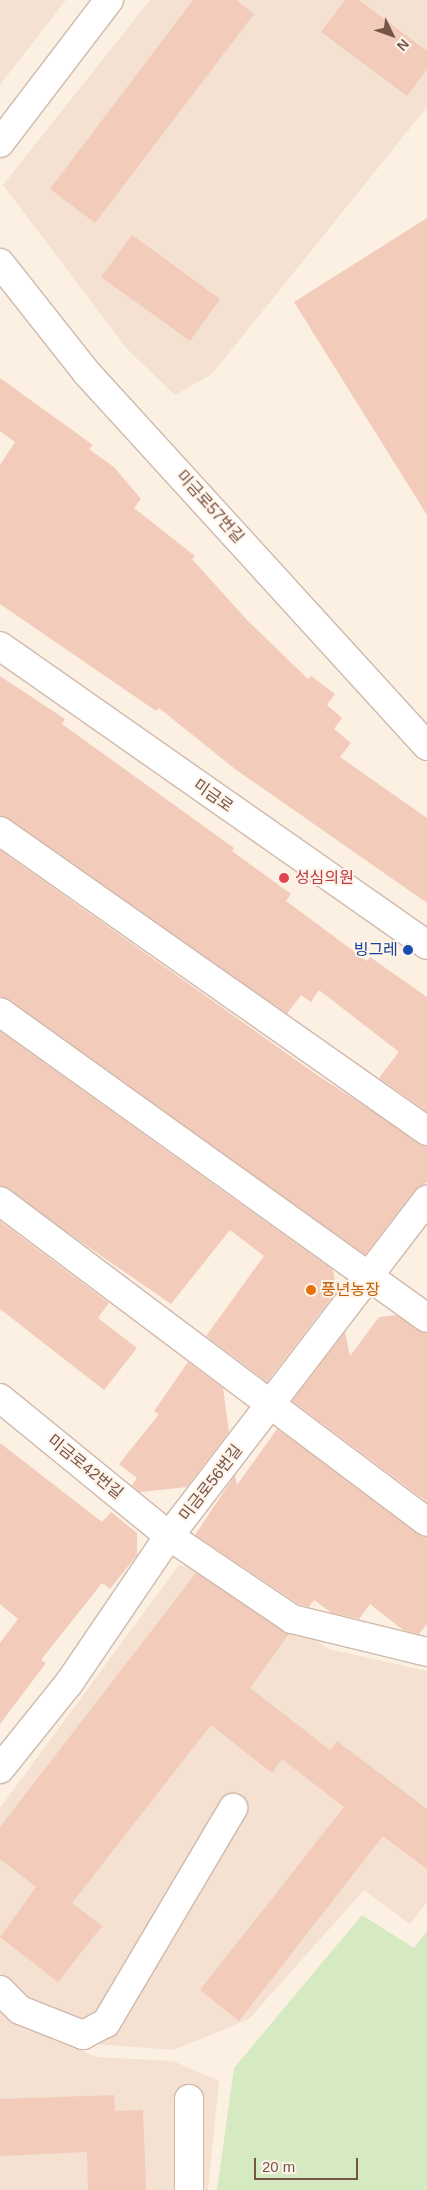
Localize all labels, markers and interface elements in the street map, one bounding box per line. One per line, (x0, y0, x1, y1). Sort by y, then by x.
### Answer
north arrow (367, 10, 417, 60)
text: N (394, 36, 412, 54)
street label: 미금로57번길 (172, 467, 248, 547)
street label: 미금로 (189, 775, 237, 817)
place label: 성심의원 (295, 868, 354, 888)
marker: 성심의원 (277, 871, 291, 885)
place label: 빙그레 (354, 940, 398, 960)
marker: 빙그레 (402, 944, 414, 956)
place label: 풍년농장 (321, 1280, 380, 1300)
marker: 풍년농장 (305, 1284, 317, 1296)
street label: 미금로42번길 (43, 1431, 127, 1503)
street label: 미금로56번길 (175, 1441, 247, 1525)
scale bar (257, 2148, 361, 2180)
text: 20 m (262, 2158, 295, 2175)

